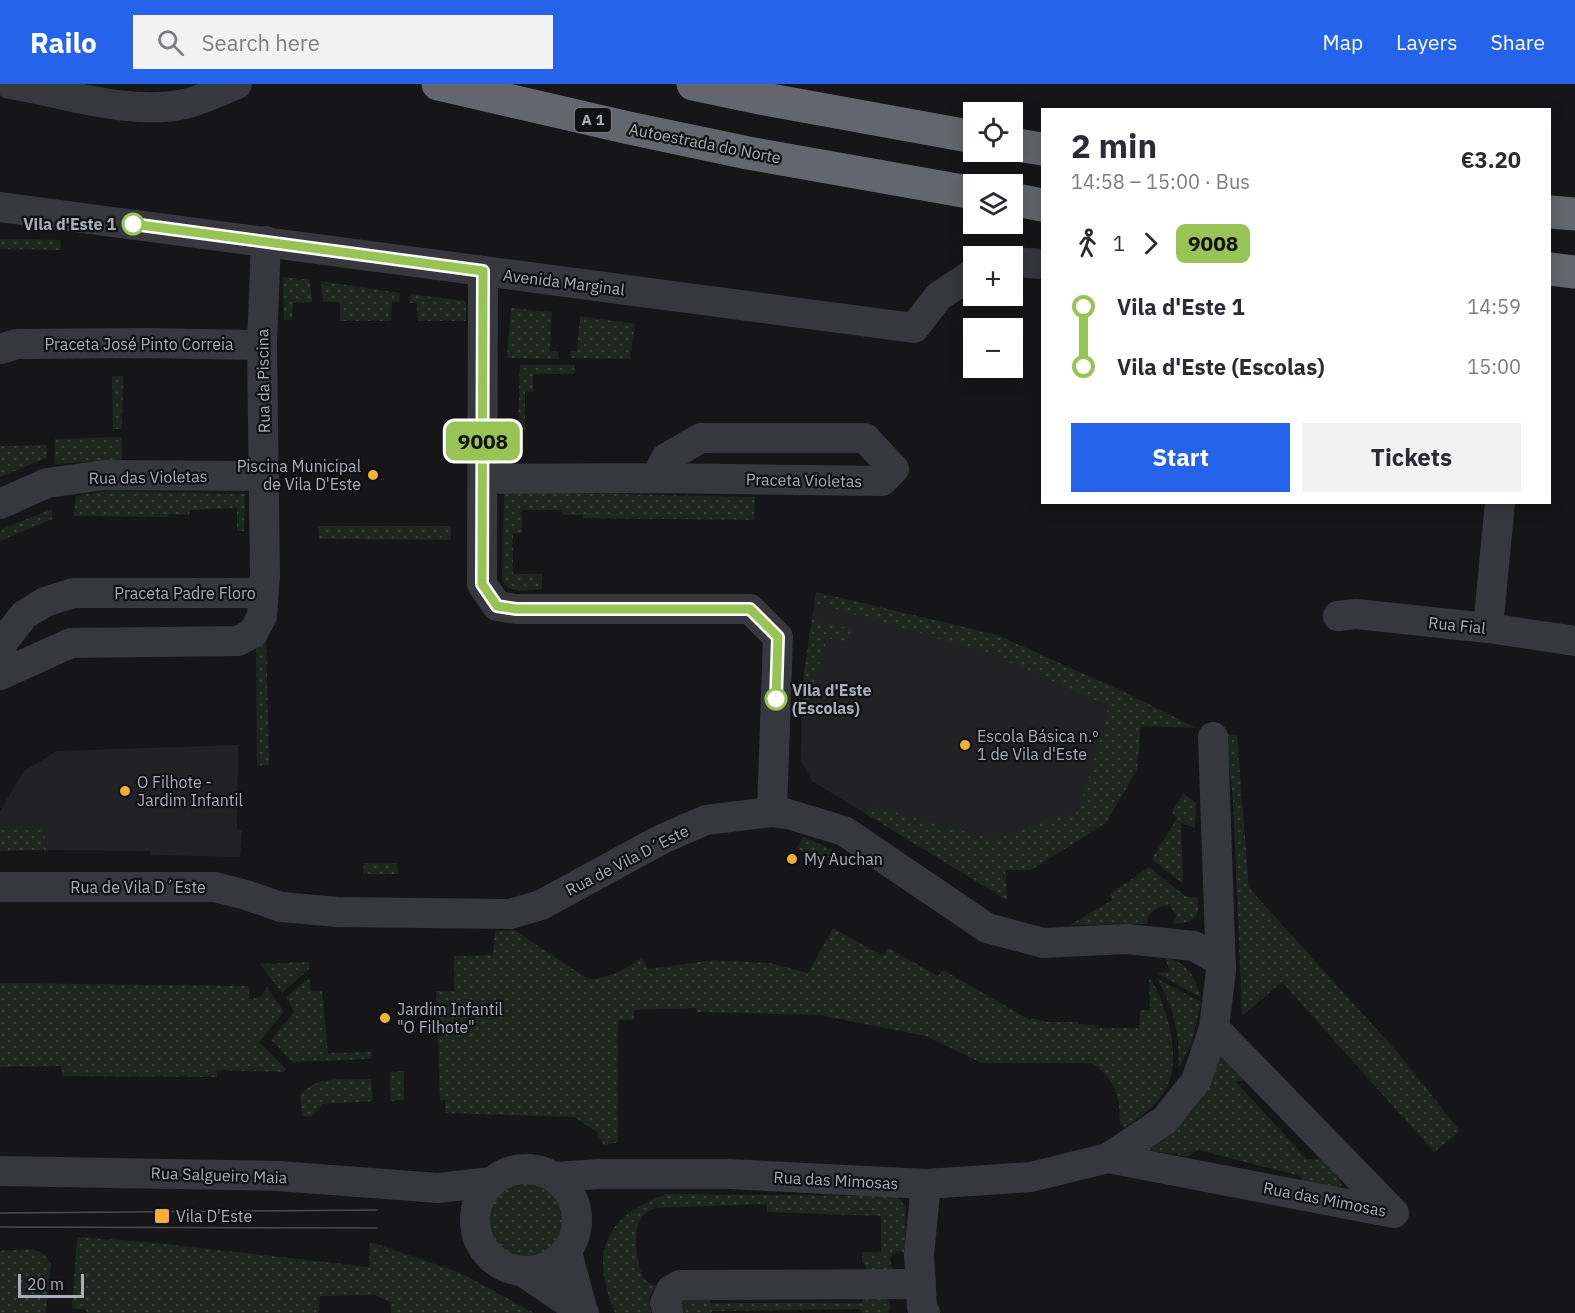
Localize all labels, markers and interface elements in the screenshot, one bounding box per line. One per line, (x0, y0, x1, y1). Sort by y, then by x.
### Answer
search box (133, 15, 553, 69)
text: Railo (30, 24, 97, 61)
icon: search (154, 26, 187, 59)
text: Search here (202, 28, 320, 57)
text: Map (1323, 28, 1363, 56)
text: Layers (1396, 28, 1458, 56)
text: Share (1491, 28, 1545, 56)
map controls (963, 102, 1023, 378)
button: locate (963, 102, 1023, 162)
road number: A 1 (575, 108, 611, 132)
street label: Autoestrada do Norte (627, 118, 783, 168)
text: 2 min (1071, 124, 1157, 167)
text: €3.20 (1461, 145, 1521, 174)
text: 14:58 – 15:00 · Bus (1071, 168, 1250, 195)
button: layers (963, 174, 1023, 234)
marker: Vila d'Este 1 (122, 213, 144, 235)
place label: Vila d'Este 1 (23, 214, 116, 234)
icon: walk (1071, 227, 1104, 260)
icon: forward (1134, 227, 1167, 260)
text: 9008 (1188, 229, 1238, 257)
text: 1 (1113, 230, 1125, 257)
button: + (963, 246, 1023, 306)
street label: Avenida Marginal (502, 265, 626, 299)
text: Vila d'Este 1 (1117, 292, 1245, 321)
text: 14:59 (1467, 293, 1521, 320)
button: − (963, 318, 1023, 378)
street label: Rua da Piscina (252, 328, 274, 433)
street label: Praceta José Pinto Correia (45, 334, 234, 354)
text: Vila d'Este (Escolas) (1117, 352, 1325, 381)
text: 15:00 (1467, 353, 1521, 380)
line badge: 9008 (441, 422, 525, 460)
button: Start (1071, 423, 1290, 492)
button: Tickets (1302, 423, 1521, 492)
text: 9008 (458, 427, 508, 455)
place label: Piscina Municipal de Vila D'Este (237, 456, 361, 494)
street label: Rua das Violetas (88, 466, 208, 488)
marker: Piscina Municipal de Vila D'Este (366, 468, 380, 482)
street label: Praceta Violetas (746, 469, 862, 491)
street label: Praceta Padre Floro (114, 583, 256, 603)
street label: Rua Fial (1427, 612, 1487, 638)
place label: Vila d'Este (Escolas) (792, 680, 871, 718)
marker: Vila d'Este (Escolas) (765, 688, 787, 710)
place label: Escola Básica n.º 1 de Vila d'Este (977, 726, 1099, 764)
marker: Escola Básica n.º 1 de Vila d'Este (958, 738, 972, 752)
place label: O Filhote - Jardim Infantil (137, 772, 243, 810)
marker: O Filhote - Jardim Infantil (118, 784, 132, 798)
street label: Rua de Vila D´Este (562, 820, 692, 900)
place label: My Auchan (804, 849, 883, 869)
marker: My Auchan (785, 852, 799, 866)
street label: Rua de Vila D´Este (70, 877, 206, 897)
place label: Jardim Infantil "O Filhote" (397, 999, 503, 1037)
marker: Jardim Infantil "O Filhote" (378, 1011, 392, 1025)
street label: Rua Salgueiro Maia (150, 1163, 288, 1187)
street label: Rua das Mimosas (773, 1167, 899, 1193)
street label: Rua das Mimosas (1262, 1177, 1388, 1221)
place label: Vila D'Este (176, 1206, 252, 1226)
marker: Vila D'Este (153, 1207, 171, 1225)
scale bar (18, 1271, 84, 1298)
text: 20 m (27, 1274, 64, 1294)

